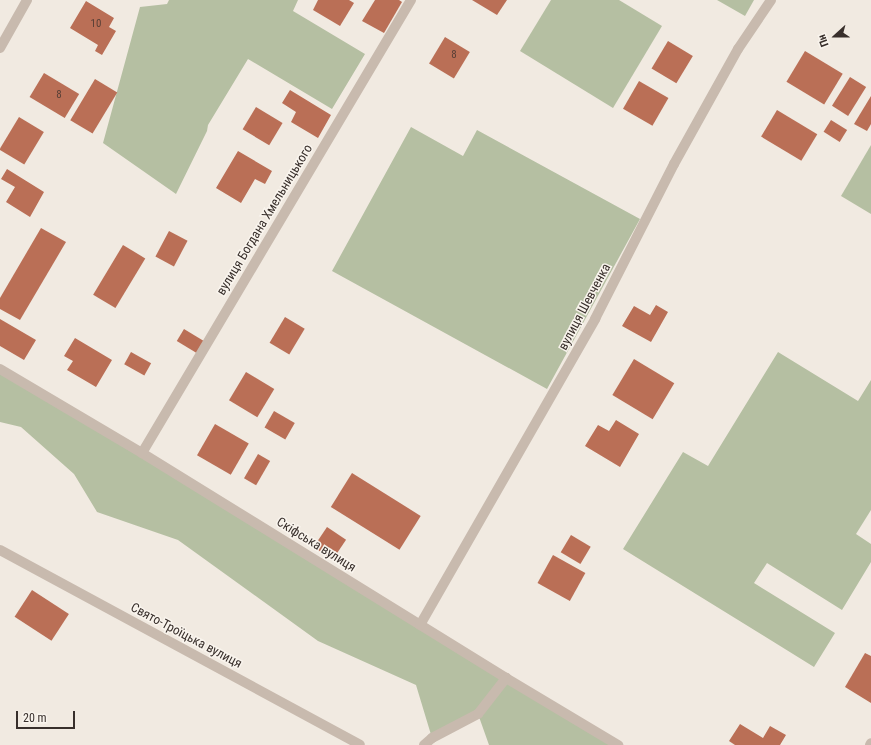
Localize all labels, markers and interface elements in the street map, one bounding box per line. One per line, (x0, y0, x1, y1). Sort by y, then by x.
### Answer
north arrow (815, 16, 855, 56)
house number: 10 (91, 17, 101, 31)
text: Пн (815, 32, 832, 49)
house number: 8 (451, 48, 457, 62)
house number: 8 (56, 88, 62, 102)
street label: вулиця Богдана Хмельницького (214, 142, 316, 298)
street label: вулиця Шевченка (556, 261, 614, 353)
street label: Скіфська вулиця (273, 514, 359, 576)
street label: Свято-Троїцька вулиця (128, 600, 244, 672)
scale bar (18, 703, 77, 729)
text: 20 m (23, 711, 47, 725)

